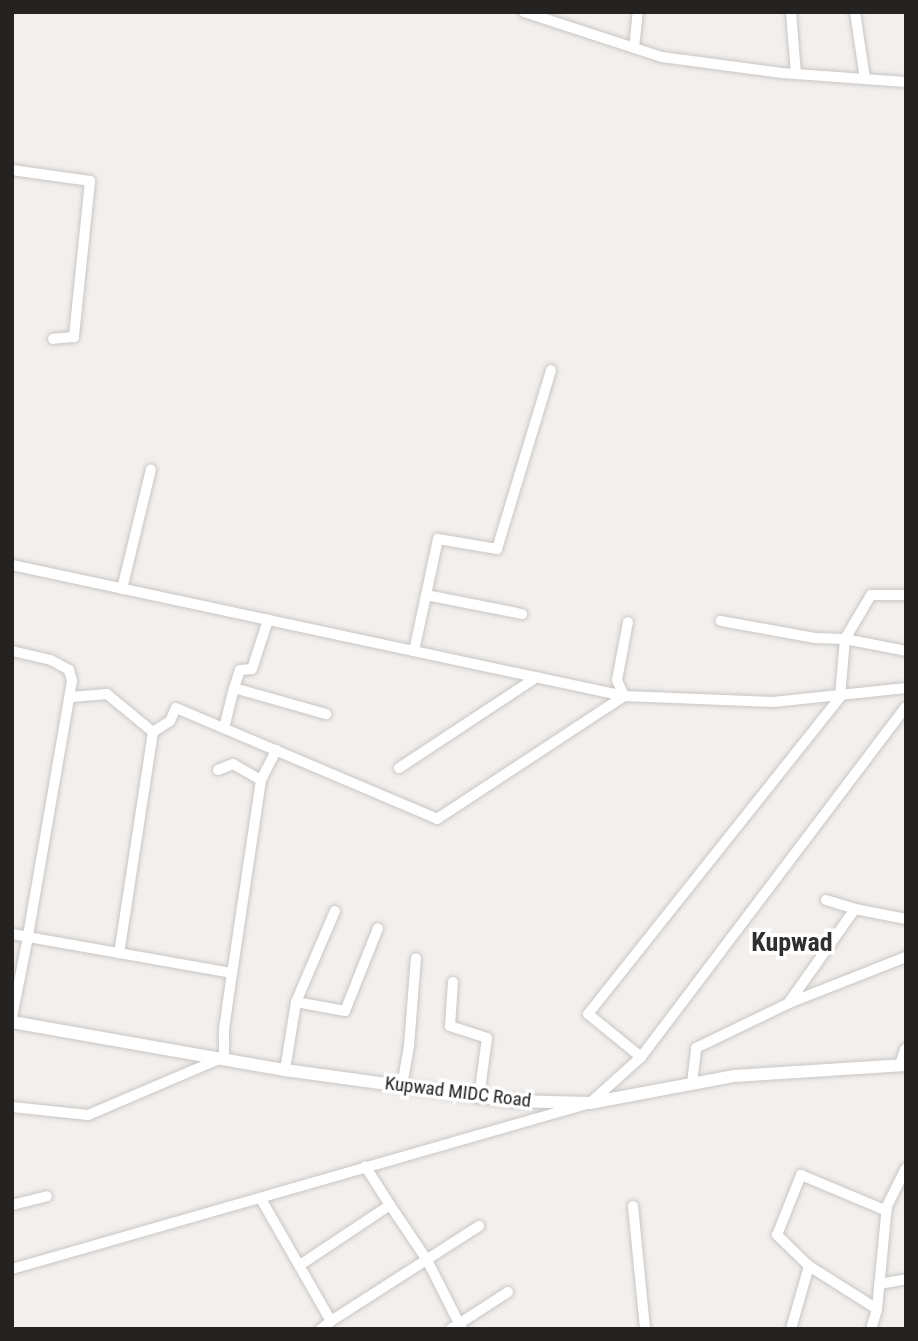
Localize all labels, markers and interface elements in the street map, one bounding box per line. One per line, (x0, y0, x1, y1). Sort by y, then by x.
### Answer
district label: Kupwad (751, 927, 833, 959)
street label: Kupwad MIDC Road (384, 1072, 532, 1112)

